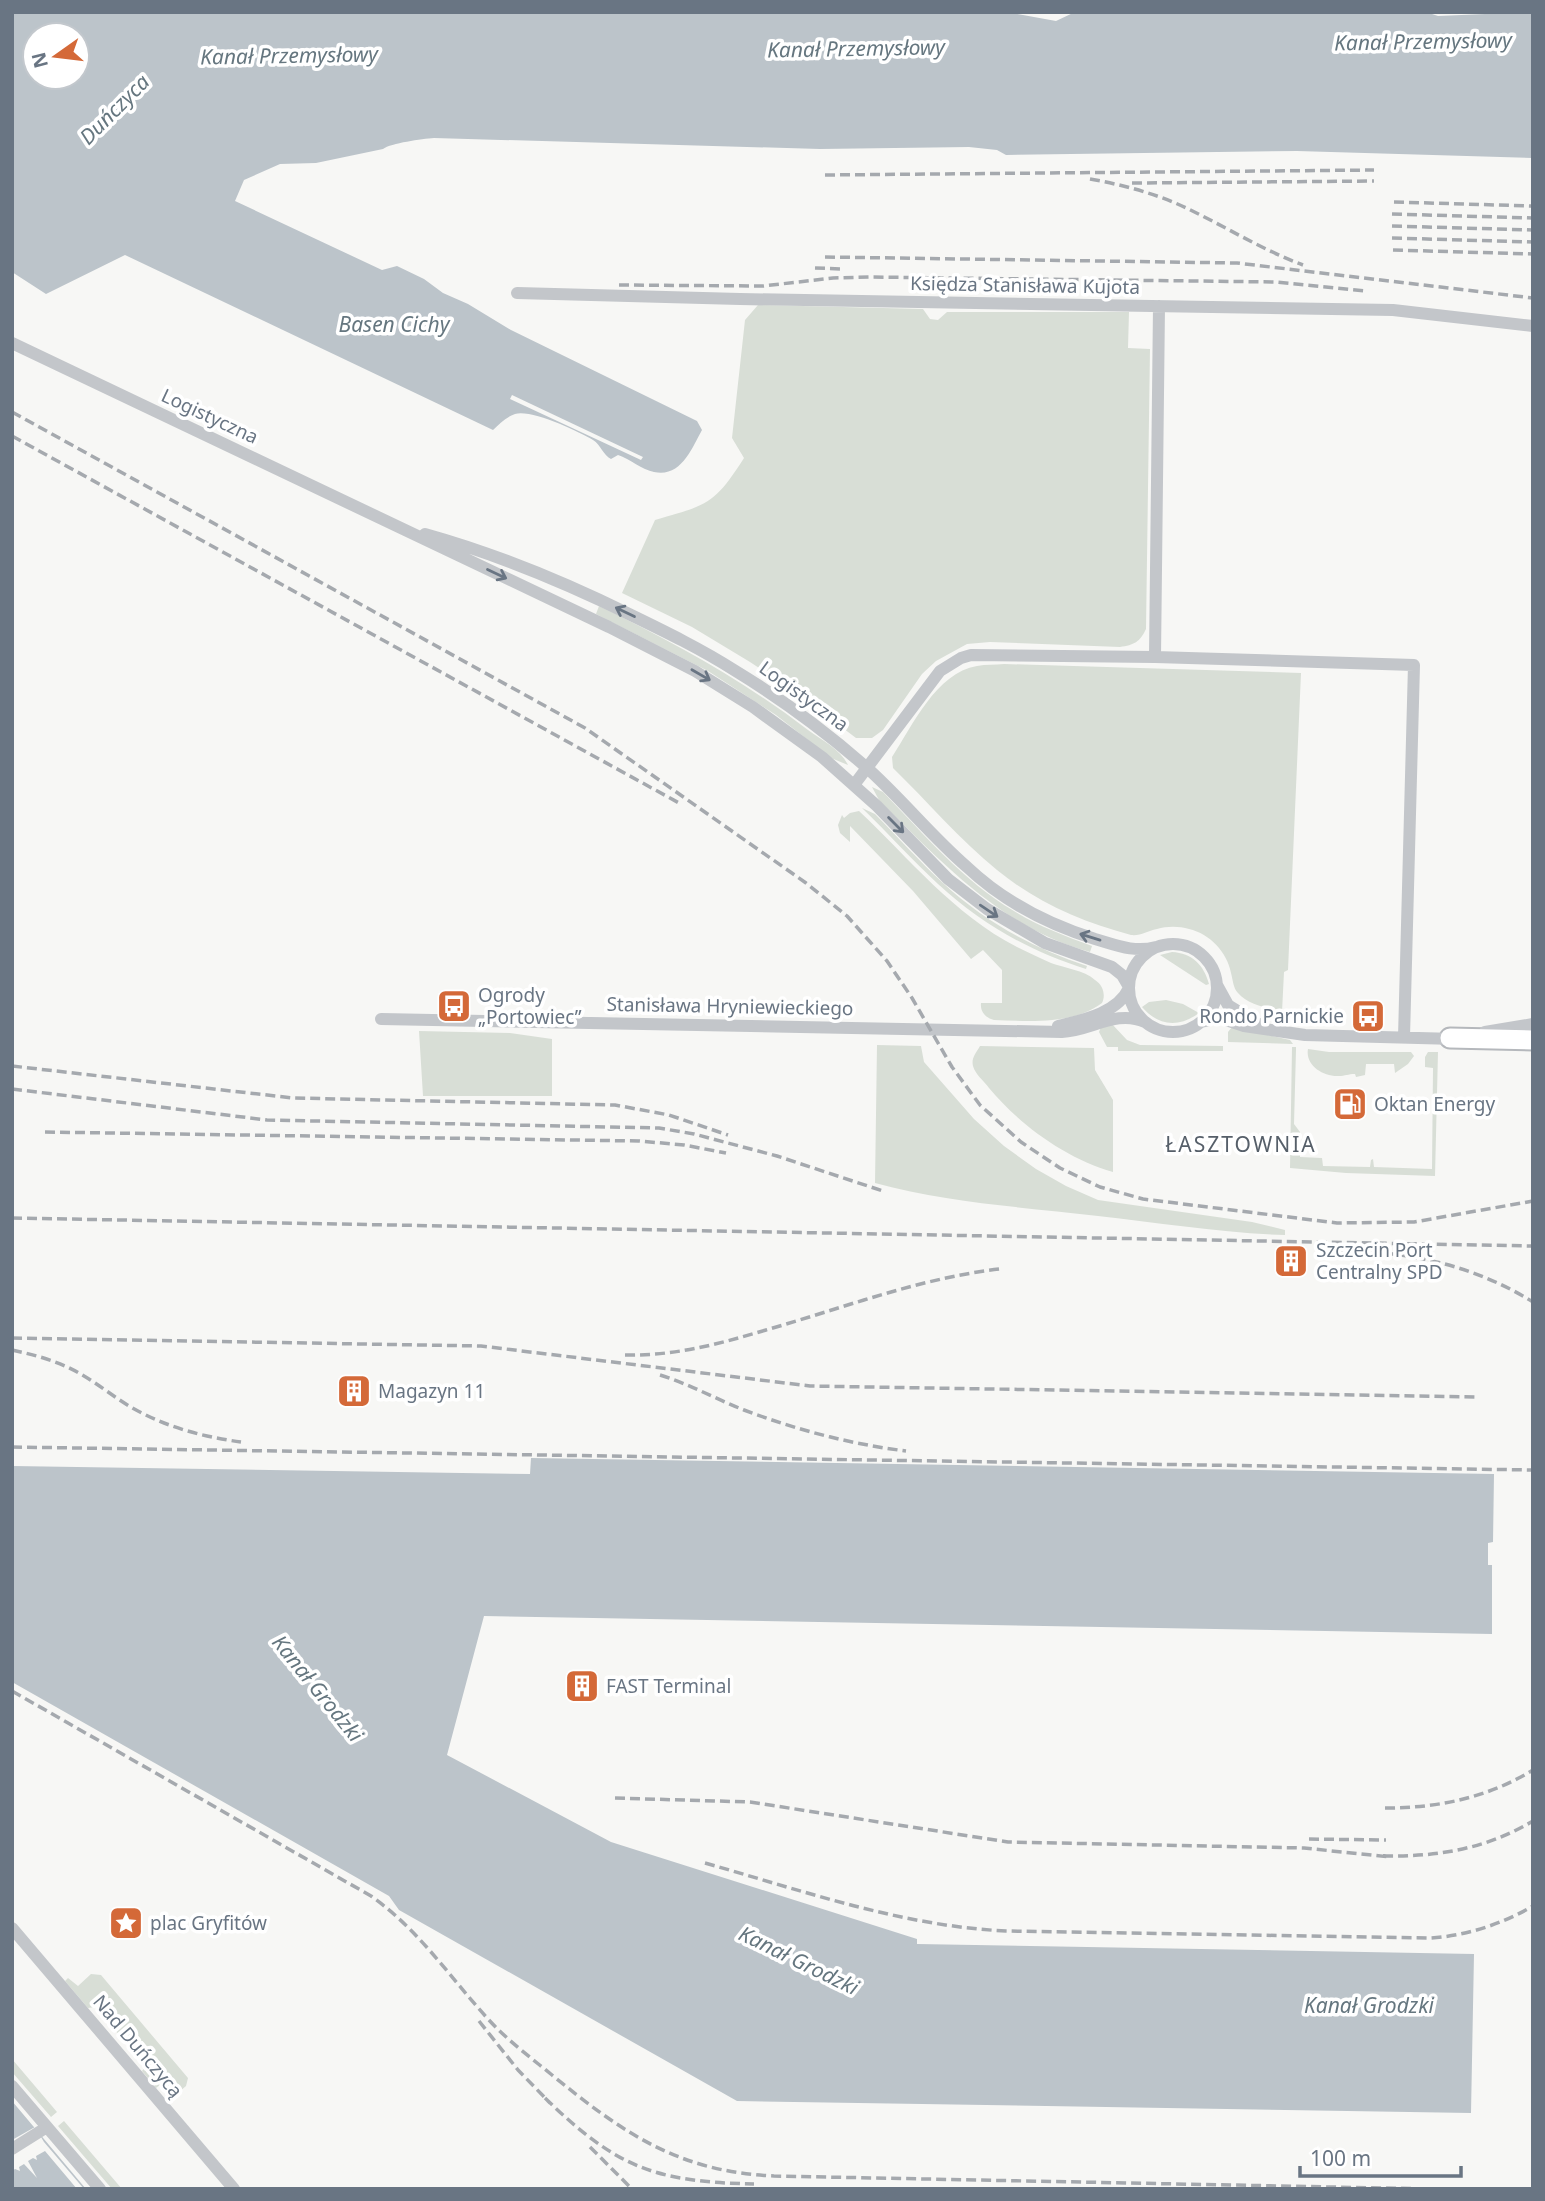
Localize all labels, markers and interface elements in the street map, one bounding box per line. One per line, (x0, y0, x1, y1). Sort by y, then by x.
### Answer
north arrow (21, 21, 91, 91)
water label: Kanał Przemysłowy (1334, 25, 1513, 57)
water label: Kanał Przemysłowy (767, 32, 946, 64)
water label: Kanał Przemysłowy (200, 39, 379, 71)
text: N (25, 49, 54, 71)
water label: Duńczyca (73, 68, 155, 150)
street label: Księdza Stanisława Kujota (910, 270, 1140, 300)
water label: Basen Cichy (339, 310, 451, 338)
street label: Logistyczna (157, 382, 263, 450)
one-way arrow (486, 568, 507, 582)
one-way arrow (615, 605, 636, 619)
street label: Logistyczna (754, 655, 854, 737)
one-way arrow (691, 668, 711, 682)
one-way arrow (888, 817, 905, 834)
one-way arrow (979, 904, 998, 918)
one-way arrow (1079, 930, 1101, 943)
place label: Ogrody „Portowiec” (478, 982, 582, 1030)
bus stop icon: Ogrody „Portowiec” (435, 987, 473, 1025)
street label: Stanisława Hryniewieckiego (606, 991, 854, 1021)
bus stop icon: Rondo Parnickie (1349, 997, 1387, 1035)
place label: Rondo Parnickie (1199, 1003, 1344, 1029)
fuel station icon: Oktan Energy (1331, 1085, 1369, 1123)
place label: Oktan Energy (1374, 1091, 1496, 1117)
district label: ŁASZTOWNIA (1165, 1130, 1317, 1158)
place label: Szczecin Port Centralny SPD (1316, 1237, 1443, 1285)
building icon: Szczecin Port Centralny SPD (1272, 1242, 1310, 1280)
building icon: Magazyn 11 (335, 1372, 373, 1410)
place label: Magazyn 11 (378, 1378, 485, 1404)
water label: Kanał Grodzki (266, 1629, 370, 1748)
building icon: FAST Terminal (563, 1667, 601, 1705)
place label: FAST Terminal (606, 1673, 731, 1699)
place icon: plac Gryfitów (107, 1904, 145, 1942)
place label: plac Gryfitów (150, 1910, 267, 1936)
water label: Kanał Grodzki (734, 1919, 864, 2001)
street label: Nad Duńczycą (87, 1989, 189, 2103)
water label: Kanał Grodzki (1304, 1991, 1435, 2019)
scale bar (1300, 2134, 1461, 2178)
text: 100 m (1310, 2144, 1371, 2172)

